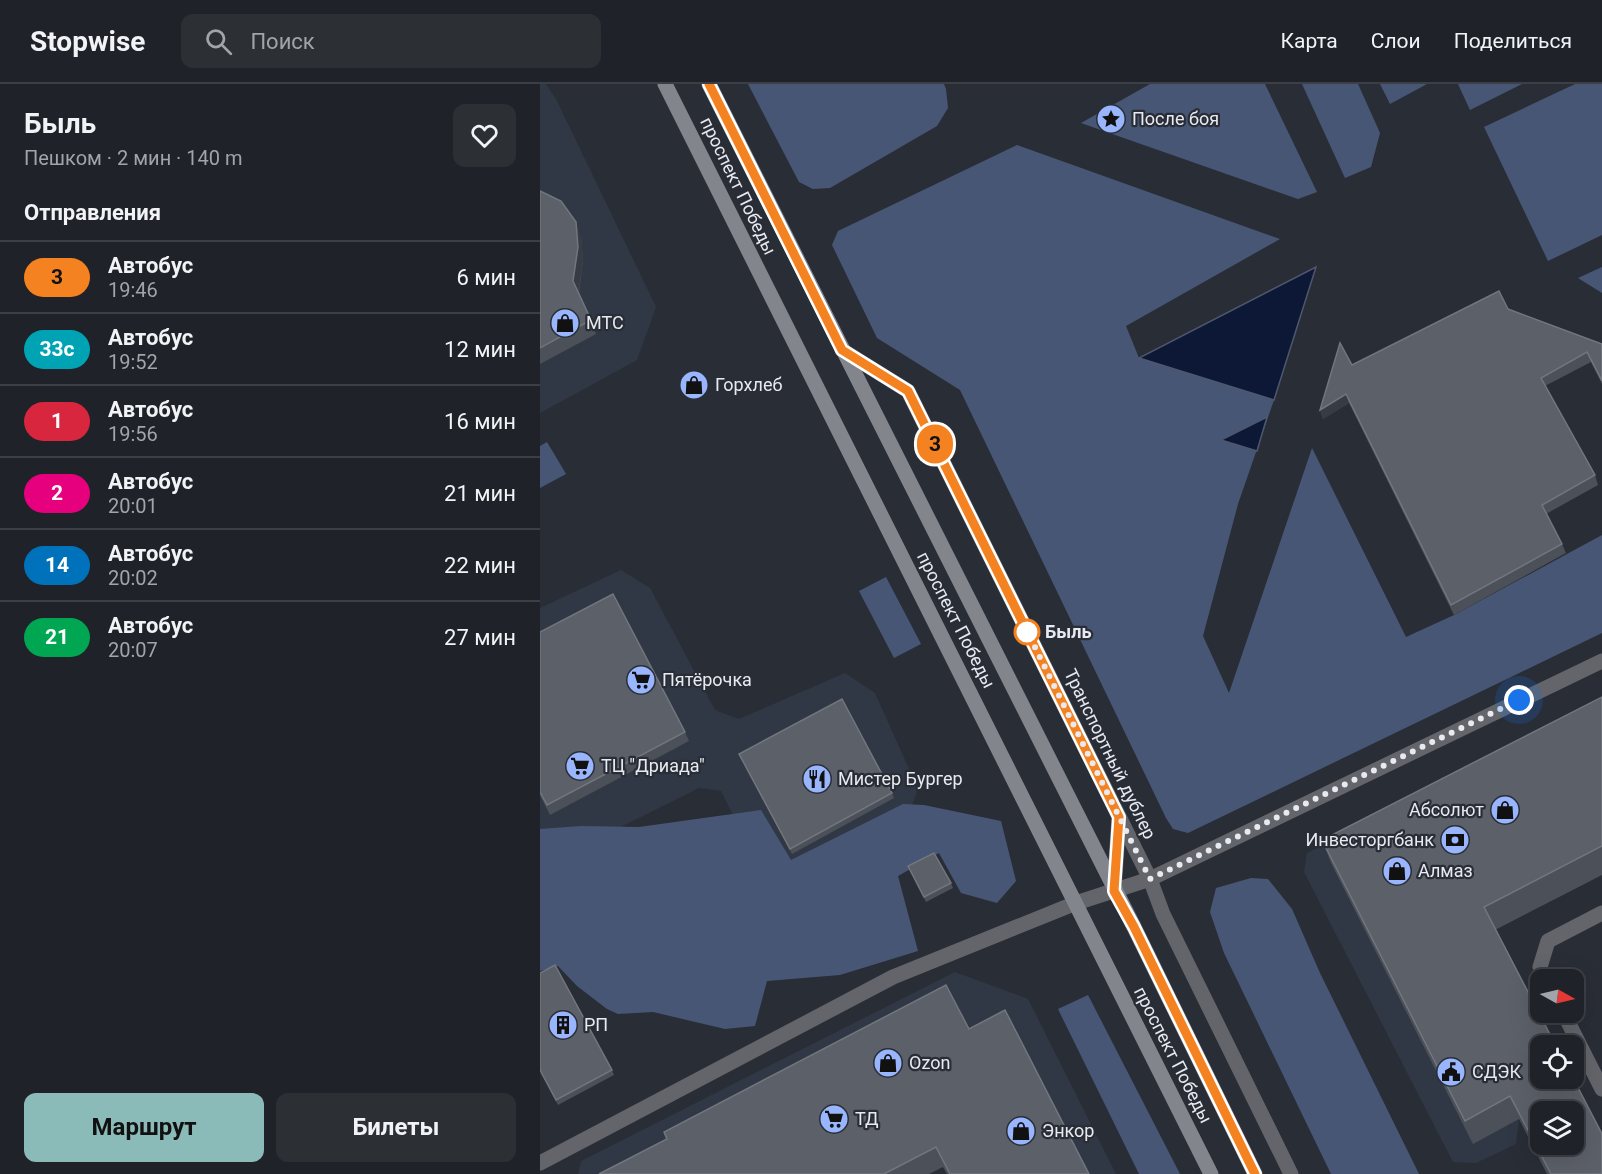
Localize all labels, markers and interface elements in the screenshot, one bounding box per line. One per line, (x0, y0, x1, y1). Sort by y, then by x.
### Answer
search box (181, 14, 601, 68)
text: Stopwise (30, 25, 145, 58)
icon: search (202, 25, 235, 58)
text: Поиск (250, 29, 315, 54)
text: Карта (1281, 29, 1338, 53)
text: Слои (1371, 29, 1421, 53)
text: Поделиться (1454, 29, 1572, 53)
place icon: После боя (1095, 103, 1127, 135)
button: heart (453, 104, 516, 167)
text: Быль (24, 107, 96, 140)
place label: После боя (1132, 108, 1219, 129)
street label: проспект Победы (696, 114, 781, 258)
text: Пешком · 2 мин · 140 m (24, 146, 243, 170)
text: Отправления (24, 200, 161, 225)
text: Автобус (108, 253, 193, 278)
text: 3 (51, 265, 63, 289)
text: 6 мин (456, 265, 516, 290)
text: 19:46 (108, 278, 158, 302)
shop icon: МТС (549, 307, 581, 339)
place label: МТС (586, 312, 624, 333)
text: Автобус (108, 325, 193, 350)
text: 33с (39, 337, 75, 361)
text: 12 мин (444, 337, 516, 362)
text: 19:52 (108, 350, 158, 374)
shop icon: Горхлеб (678, 369, 710, 401)
place label: Горхлеб (715, 374, 782, 395)
text: Автобус (108, 397, 193, 422)
text: 1 (51, 409, 63, 433)
text: 16 мин (444, 409, 516, 434)
text: 19:56 (108, 422, 158, 446)
line badge: 3 (916, 424, 954, 464)
text: 3 (929, 432, 941, 456)
text: Автобус (108, 469, 193, 494)
text: 2 (51, 481, 63, 505)
text: 21 мин (444, 481, 516, 506)
text: 20:01 (108, 494, 158, 518)
text: Автобус (108, 541, 193, 566)
street label: проспект Победы (913, 548, 1000, 692)
text: 14 (45, 553, 69, 577)
text: 22 мин (444, 553, 516, 578)
text: 20:02 (108, 566, 158, 590)
text: Автобус (108, 613, 193, 638)
marker: Быль (1014, 619, 1040, 645)
place label: Быль (1045, 621, 1091, 642)
text: 21 (45, 625, 69, 649)
text: 27 мин (444, 625, 516, 650)
text: 20:07 (108, 638, 158, 662)
supermarket icon: Пятёрочка (625, 664, 657, 696)
street label: Транспортный дублер (1060, 665, 1161, 842)
place label: Пятёрочка (662, 669, 752, 690)
your location (1504, 685, 1534, 715)
supermarket icon: ТЦ "Дриада" (564, 750, 596, 782)
place label: ТЦ "Дриада" (601, 755, 705, 776)
restaurant icon: Мистер Бургер (801, 763, 833, 795)
place label: Мистер Бургер (838, 768, 963, 789)
shop icon: Абсолют (1489, 794, 1521, 826)
place label: Абсолют (1409, 799, 1484, 820)
bank icon: Инвесторгбанк (1439, 824, 1471, 856)
place label: Инвесторгбанк (1305, 829, 1434, 850)
shop icon: Алмаз (1381, 855, 1413, 887)
place label: Алмаз (1418, 860, 1473, 881)
north arrow (1530, 969, 1584, 1023)
map controls (1530, 969, 1584, 1155)
street label: проспект Победы (1130, 983, 1217, 1127)
building icon: РП (547, 1009, 579, 1041)
place label: РП (584, 1014, 608, 1035)
button: locate (1530, 1035, 1584, 1089)
shop icon: Ozon (872, 1047, 904, 1079)
place label: Ozon (909, 1052, 950, 1073)
public building icon: СДЭК (1435, 1056, 1467, 1088)
place label: СДЭК (1472, 1061, 1521, 1082)
button: Маршрут (24, 1093, 264, 1162)
button: Билеты (276, 1093, 516, 1162)
button: layers (1530, 1101, 1584, 1155)
supermarket icon: ТД (818, 1103, 850, 1135)
place label: ТД (855, 1108, 879, 1129)
shop icon: Энкор (1005, 1115, 1037, 1147)
place label: Энкор (1042, 1120, 1094, 1141)

